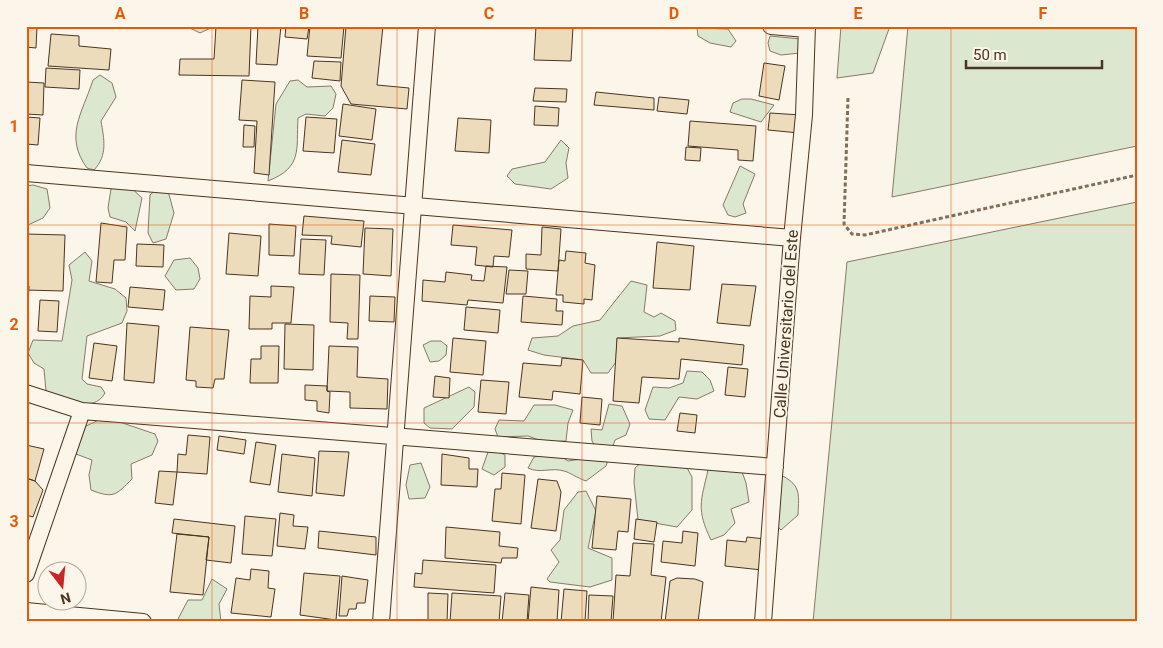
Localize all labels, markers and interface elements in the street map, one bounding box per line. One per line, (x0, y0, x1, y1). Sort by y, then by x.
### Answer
text: A (115, 4, 126, 23)
text: B (299, 4, 309, 23)
text: C (484, 4, 494, 23)
text: D (669, 4, 679, 23)
text: E (854, 4, 863, 23)
text: F (1039, 4, 1048, 23)
scale bar (966, 38, 1102, 70)
text: 50 m (973, 46, 1007, 64)
text: 1 (9, 117, 19, 136)
street label: Calle Universitario del Este (770, 229, 802, 419)
text: 2 (9, 315, 19, 334)
text: 3 (9, 512, 19, 531)
north arrow (38, 560, 88, 610)
text: N (59, 589, 73, 608)

